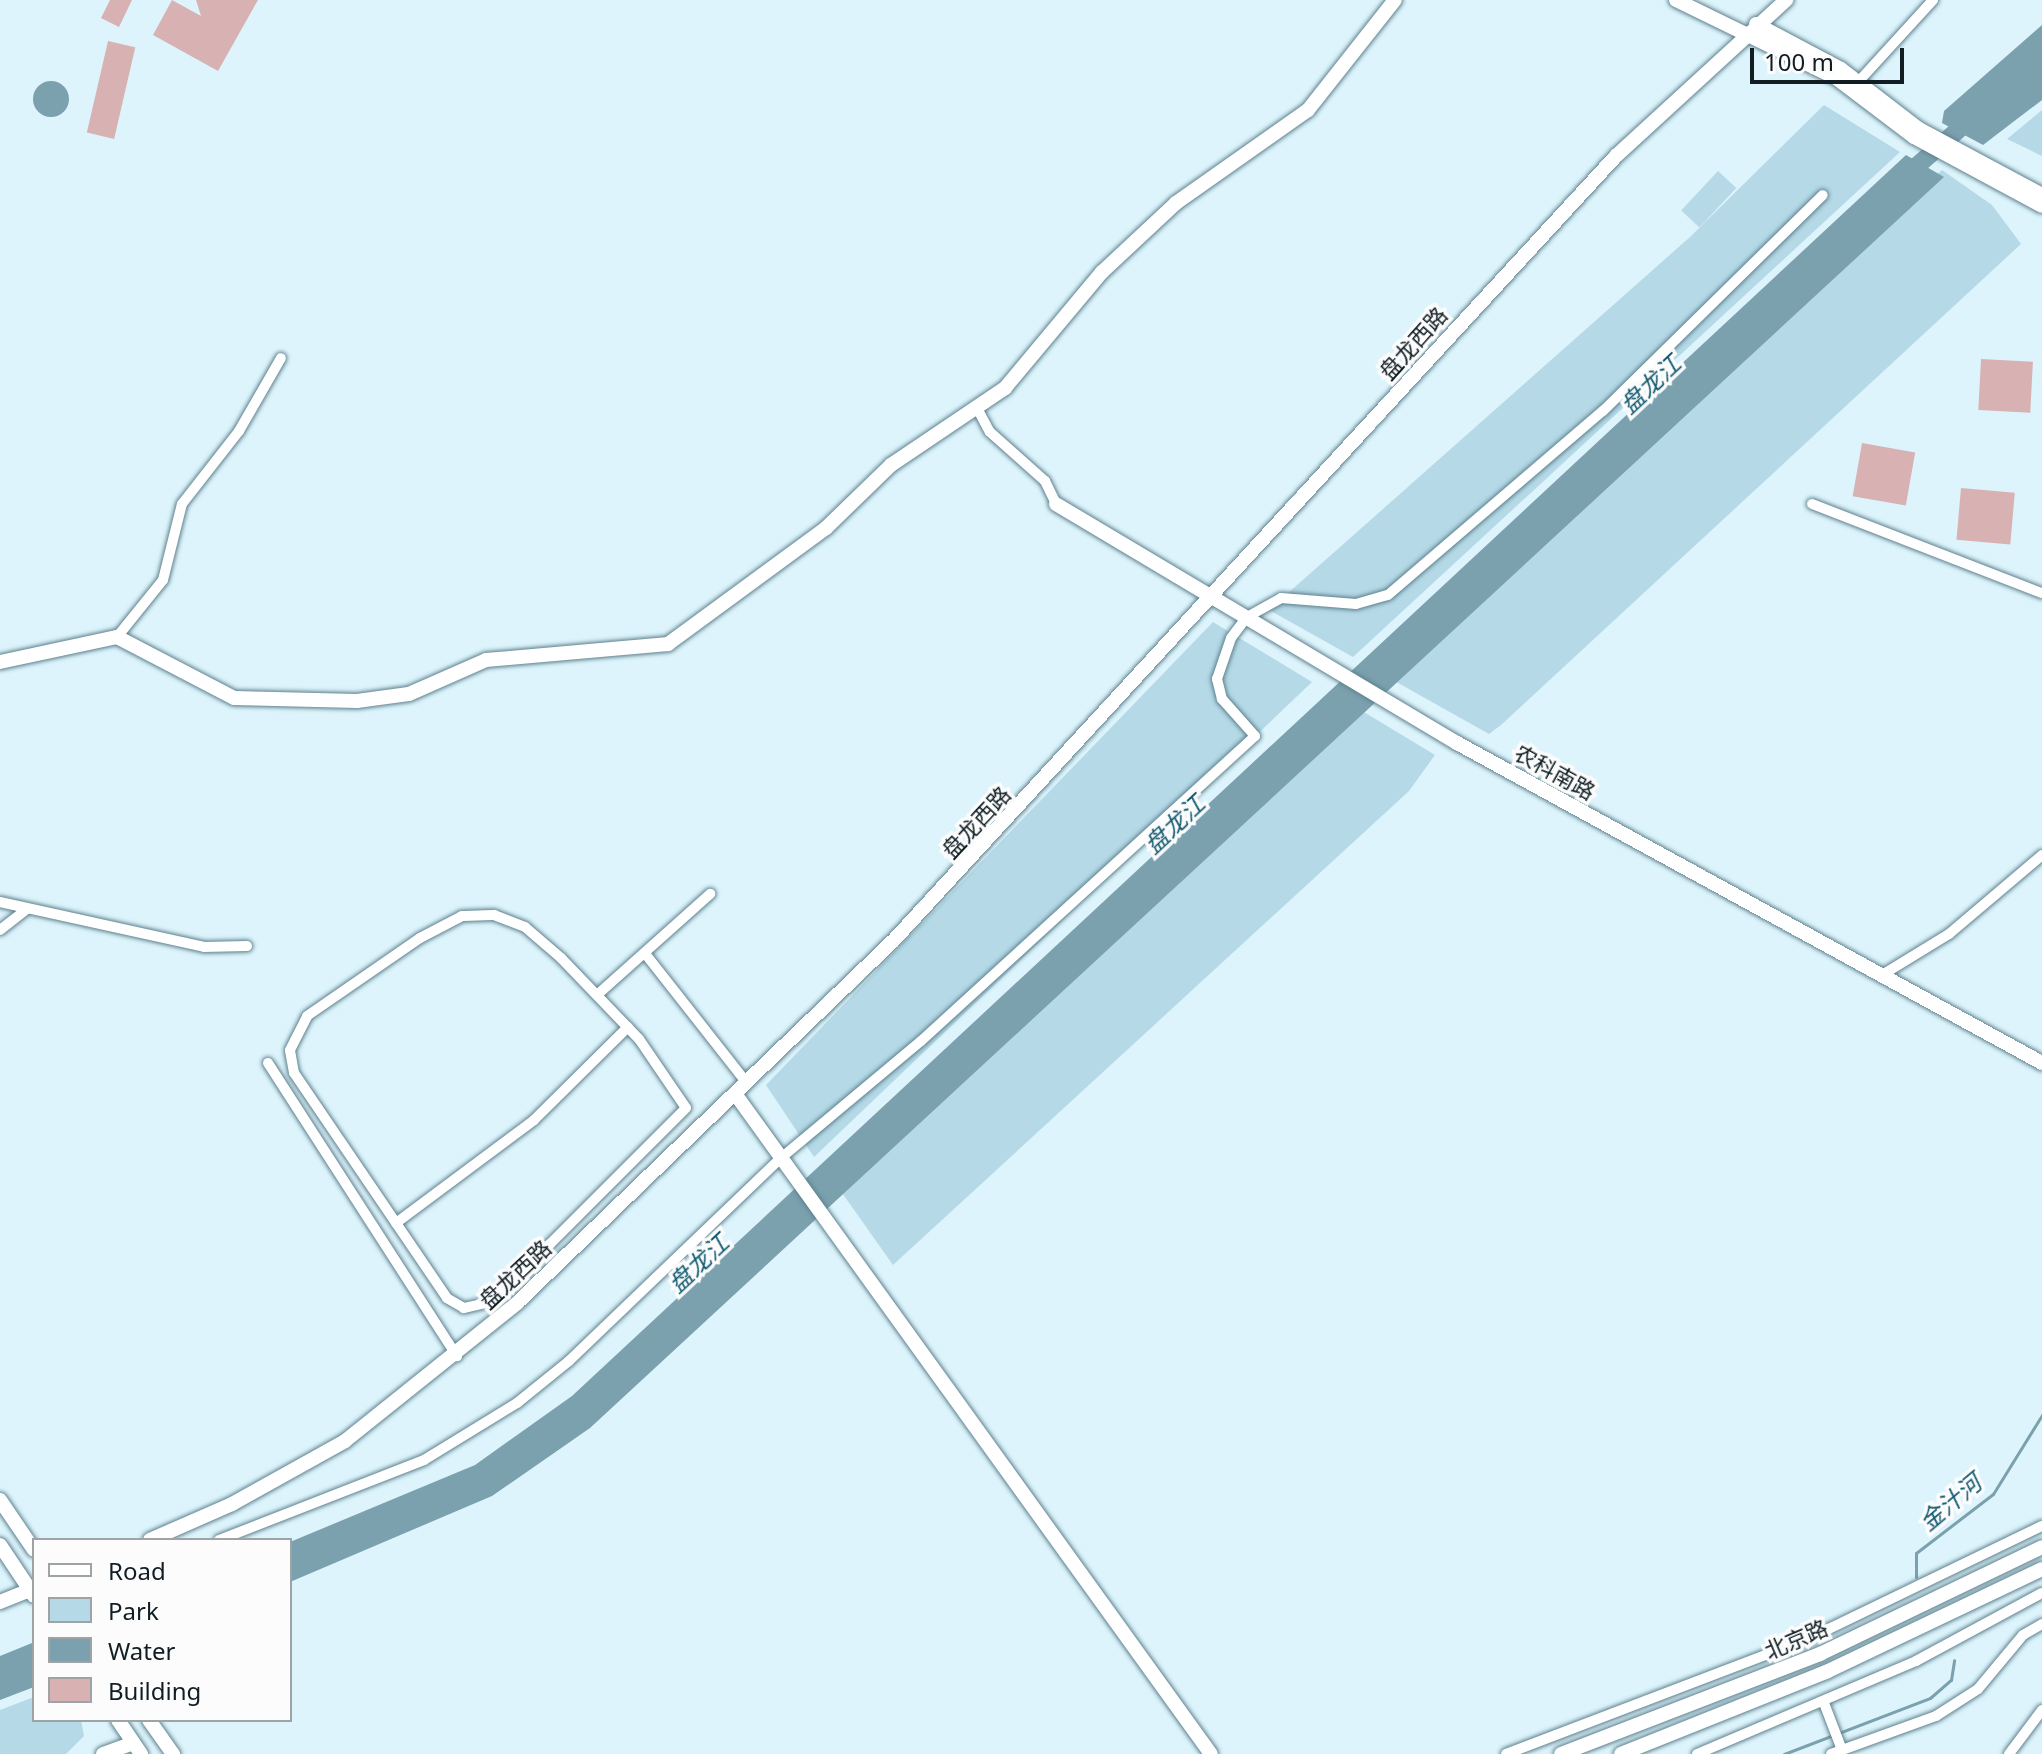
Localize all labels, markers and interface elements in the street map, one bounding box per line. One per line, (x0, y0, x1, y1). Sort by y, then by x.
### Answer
scale bar (1754, 32, 1908, 82)
text: 100 m (1764, 45, 1834, 78)
street label: 盘龙西路 (1374, 301, 1452, 385)
water label: 盘龙江 (1614, 349, 1686, 419)
street label: 农科南路 (1510, 739, 1600, 805)
street label: 盘龙西路 (936, 781, 1016, 863)
water label: 盘龙江 (1138, 789, 1210, 859)
water label: 盘龙江 (662, 1228, 734, 1298)
street label: 盘龙西路 (474, 1234, 556, 1314)
water label: 金汁河 (1913, 1468, 1987, 1536)
legend (32, 1538, 292, 1722)
text: Road (108, 1554, 166, 1587)
text: Park (108, 1594, 159, 1627)
street label: 北京路 (1760, 1614, 1832, 1664)
text: Water (108, 1634, 175, 1667)
text: Building (108, 1674, 201, 1707)

